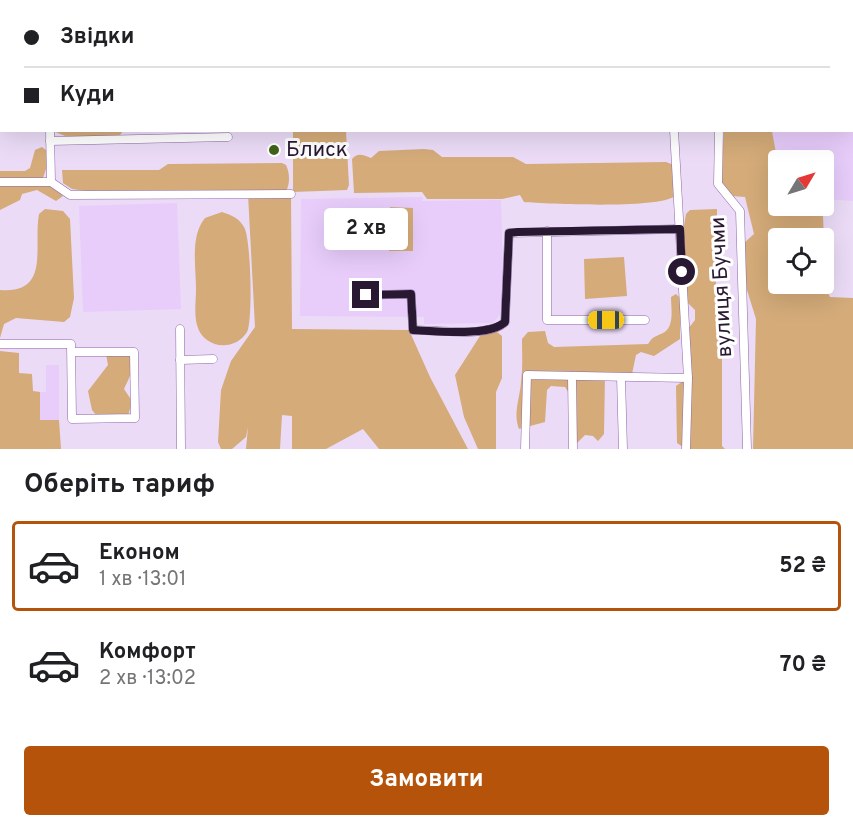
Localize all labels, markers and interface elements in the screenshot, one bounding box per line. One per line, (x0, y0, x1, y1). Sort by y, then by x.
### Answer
text: Звідки (60, 24, 134, 51)
text: Куди (60, 82, 115, 109)
place label: Блиск (286, 137, 348, 164)
marker: Блиск (267, 143, 281, 157)
north arrow (768, 150, 834, 216)
map controls (768, 150, 834, 294)
callout: 2 хв (324, 208, 408, 250)
text: 2 хв (346, 216, 386, 242)
street label: вулиця Бучми (705, 216, 739, 358)
button: locate (768, 228, 834, 294)
route start (668, 258, 695, 285)
route end (352, 281, 379, 308)
car (588, 311, 624, 329)
text: Оберіть тариф (24, 468, 215, 502)
icon: car (27, 539, 81, 593)
text: Економ (99, 540, 180, 567)
text: 52 ₴ (779, 553, 826, 580)
text: 1 хв · 13:01 (99, 567, 186, 593)
icon: car (27, 638, 81, 692)
text: Комфорт (99, 639, 196, 666)
text: 70 ₴ (780, 652, 826, 679)
text: 2 хв · 13:02 (99, 666, 196, 692)
button: Замовити (24, 746, 829, 815)

